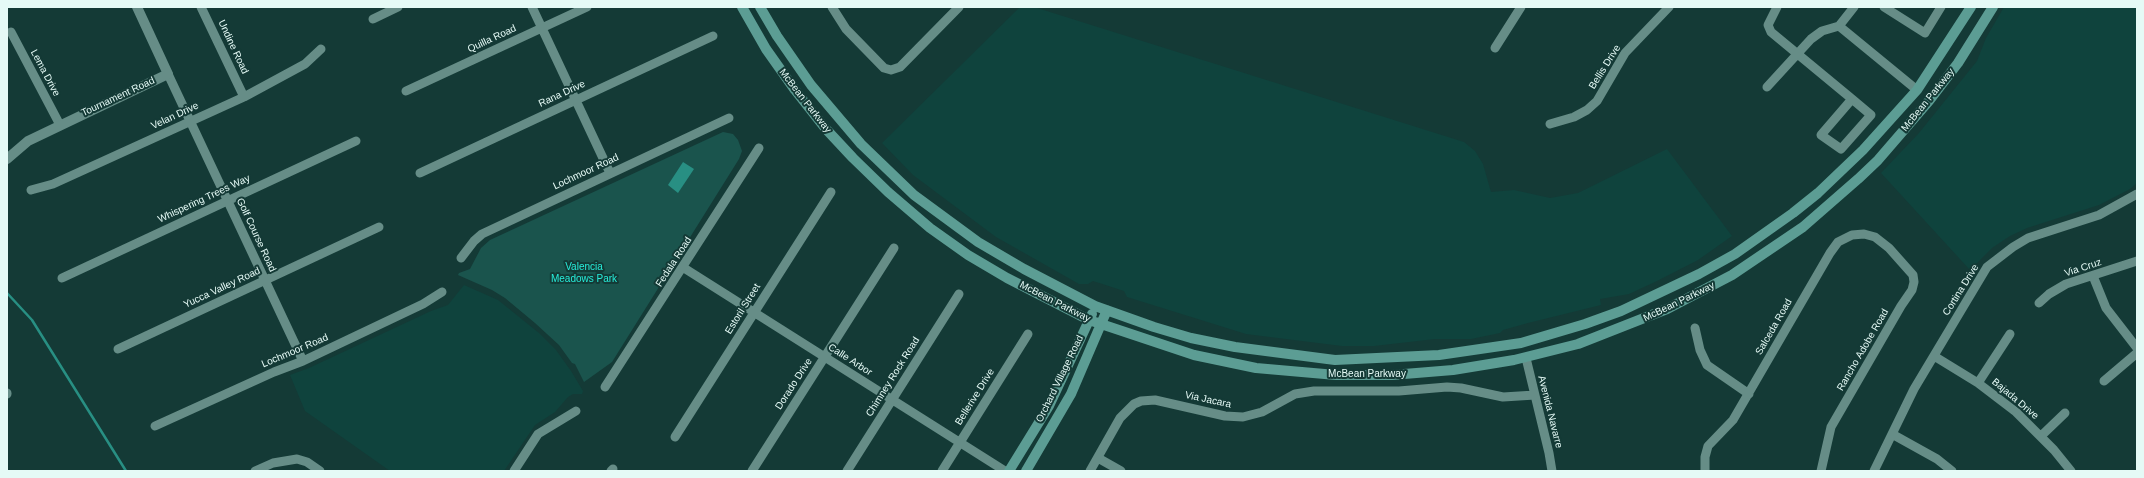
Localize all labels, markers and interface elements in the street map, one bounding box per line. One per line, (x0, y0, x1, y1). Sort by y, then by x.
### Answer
street label: Undine Road (215, 18, 251, 76)
street label: Quilla Road (466, 23, 518, 55)
street label: Bellis Drive (1587, 43, 1623, 91)
street label: Lema Drive (28, 48, 62, 98)
street label: McBean Parkway (1899, 66, 1957, 134)
street label: McBean Parkway (776, 67, 834, 135)
street label: Tournament Road (79, 75, 157, 119)
street label: Rana Drive (537, 78, 587, 110)
street label: Velan Drive (149, 100, 201, 132)
street label: Lochmoor Road (551, 152, 621, 192)
street label: Whispering Trees Way (156, 172, 252, 226)
street label: Golf Course Road (234, 196, 278, 274)
street label: Fedala Road (653, 235, 695, 289)
street label: Via Cruz (2063, 256, 2103, 280)
park label: Valencia Meadows Park (551, 261, 617, 284)
street label: Cortina Drive (1940, 262, 1982, 318)
street label: Yucca Valley Road (182, 265, 262, 311)
street label: McBean Parkway (1018, 279, 1092, 325)
street label: McBean Parkway (1641, 280, 1717, 324)
street label: Estoril Street (723, 282, 763, 336)
street label: Salceda Road (1753, 297, 1795, 357)
street label: Rancho Adobe Road (1835, 307, 1891, 393)
street label: Lochmoor Road (260, 332, 330, 370)
street label: Orchard Village Road (1034, 333, 1086, 425)
street label: Chimney Rock Road (864, 335, 922, 419)
street label: Calle Arbor (826, 341, 874, 379)
street label: Dorado Drive (773, 356, 815, 412)
street label: Bellerive Drive (953, 366, 997, 428)
street label: McBean Parkway (1328, 368, 1406, 380)
street label: Avenida Navarre (1535, 375, 1565, 449)
street label: Bajada Drive (1989, 376, 2041, 422)
street label: Via Jacara (1184, 389, 1232, 411)

